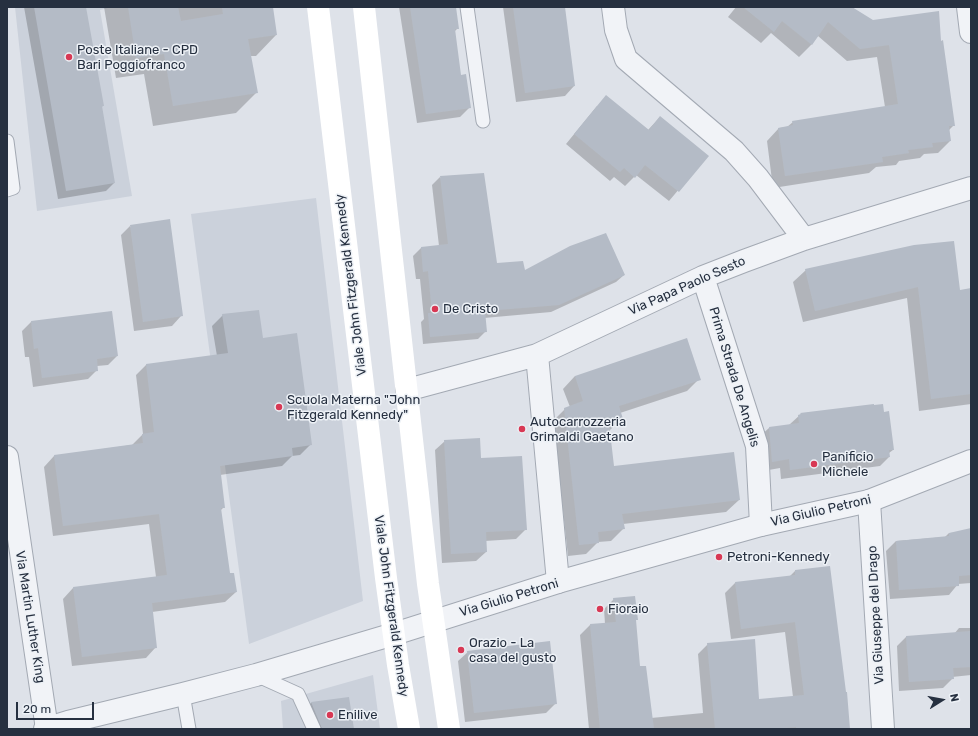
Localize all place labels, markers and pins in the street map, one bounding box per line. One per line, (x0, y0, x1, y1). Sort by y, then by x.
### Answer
place label: Poste Italiane - CPD Bari Poggiofranco (77, 42, 198, 73)
marker: Poste Italiane - CPD Bari Poggiofranco (64, 52, 74, 62)
place label: De Cristo (443, 301, 498, 317)
marker: De Cristo (430, 304, 440, 314)
place label: Scuola Materna "John Fitzgerald Kennedy" (287, 392, 420, 423)
marker: Scuola Materna "John Fitzgerald Kennedy" (274, 402, 284, 412)
place label: Autocarrozzeria Grimaldi Gaetano (530, 414, 634, 445)
marker: Autocarrozzeria Grimaldi Gaetano (517, 424, 527, 434)
place label: Panificio Michele (822, 449, 873, 480)
marker: Panificio Michele (809, 459, 819, 469)
place label: Petroni-Kennedy (727, 549, 830, 565)
marker: Petroni-Kennedy (714, 552, 724, 562)
place label: Fioraio (608, 601, 649, 617)
marker: Fioraio (595, 604, 605, 614)
place label: Orazio - La casa del gusto (469, 635, 556, 666)
marker: Orazio - La casa del gusto (456, 645, 466, 655)
place label: Enilive (338, 707, 377, 723)
marker: Enilive (325, 710, 335, 720)

